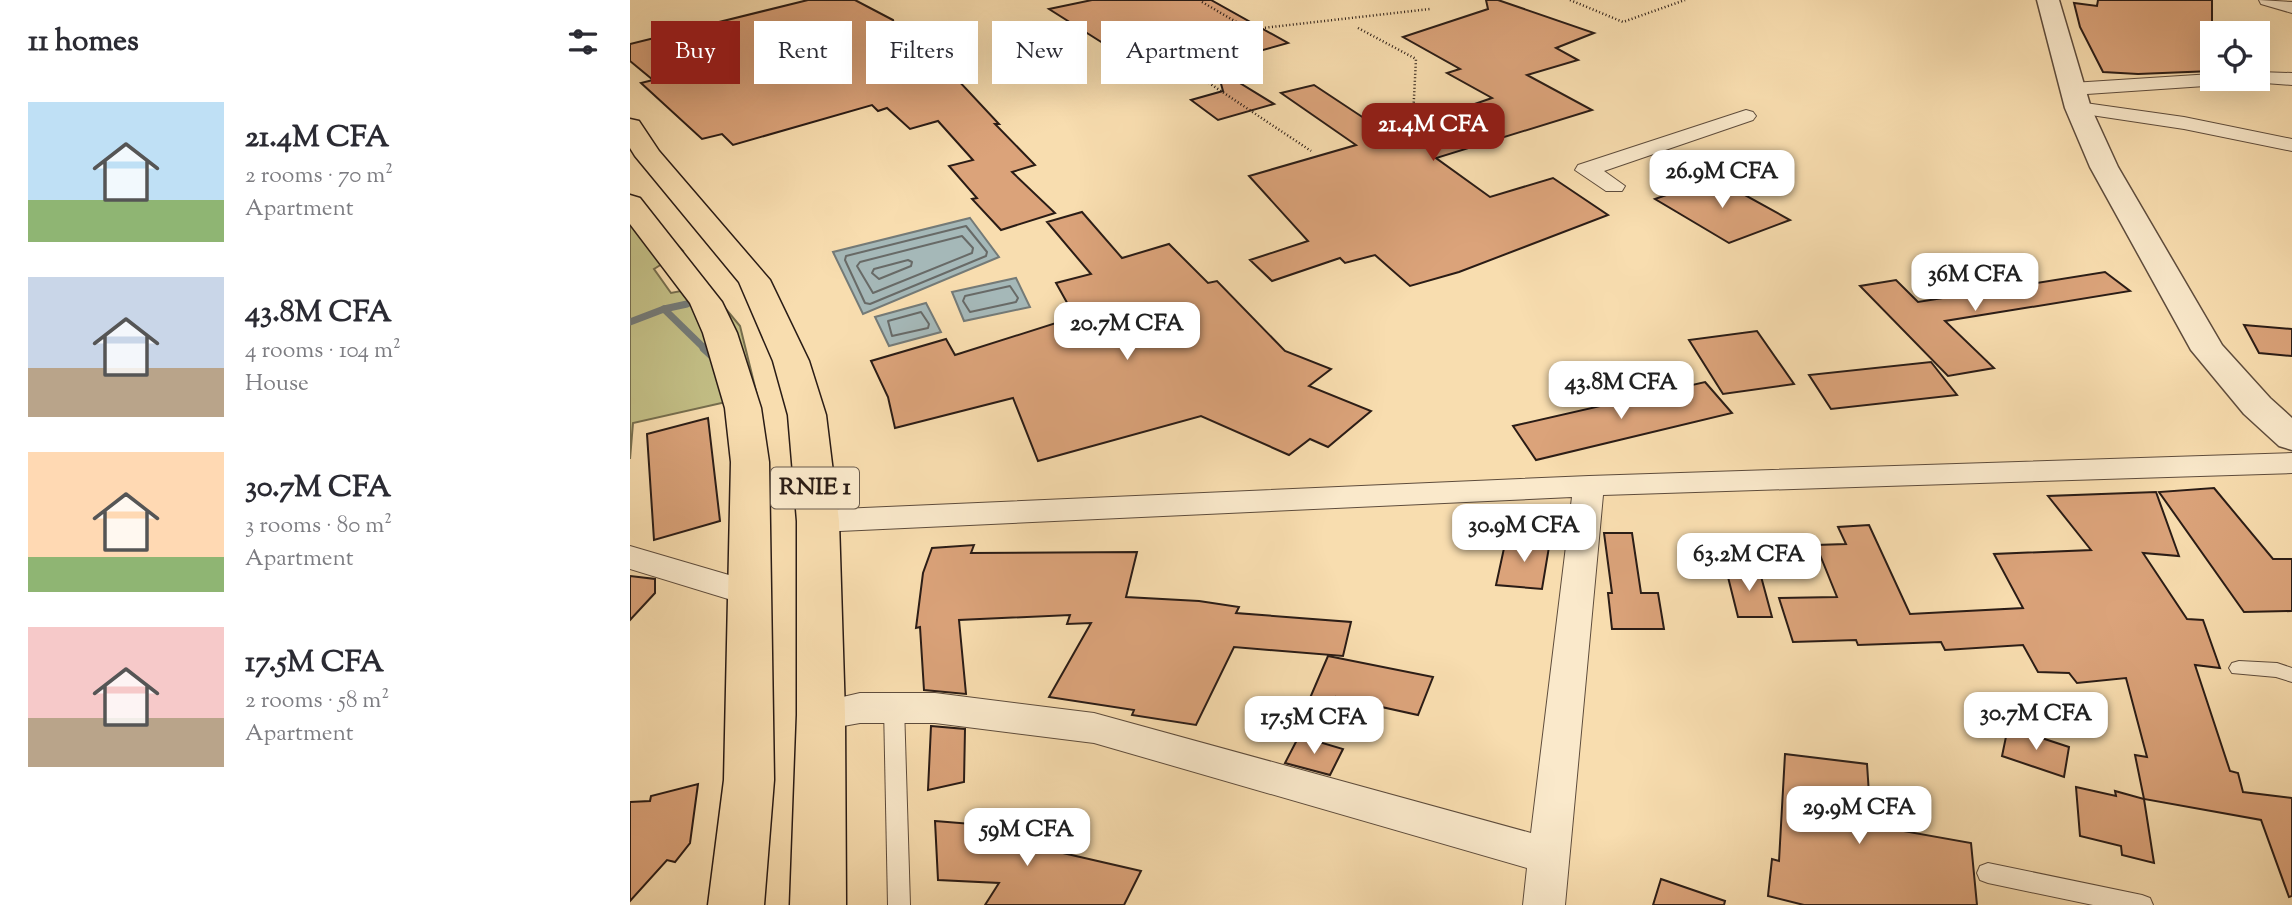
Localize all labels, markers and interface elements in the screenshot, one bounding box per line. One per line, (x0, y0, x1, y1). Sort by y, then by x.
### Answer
text: 11 homes (28, 21, 139, 64)
chip: Buy (651, 21, 740, 84)
chip: Rent (754, 21, 852, 84)
chip: Filters (866, 21, 978, 84)
chip: New (992, 21, 1087, 84)
chip: Apartment (1101, 21, 1263, 84)
map controls (2200, 21, 2270, 91)
button: locate (2200, 21, 2270, 91)
icon: filters (564, 23, 602, 61)
pin: 21.4M CFA (1353, 104, 1513, 163)
text: 21.4M CFA (1378, 109, 1488, 142)
text: 21.4M CFA (245, 117, 389, 160)
icon: home (84, 130, 168, 214)
pin: 26.9M CFA (1642, 150, 1802, 210)
text: 26.9M CFA (1666, 156, 1778, 189)
text: 2 rooms · 70 m² (245, 160, 393, 193)
text: Apartment (245, 193, 354, 226)
pin: 36M CFA (1910, 254, 2040, 313)
text: 36M CFA (1927, 259, 2023, 292)
text: 43.8M CFA (245, 292, 392, 335)
pin: 20.7M CFA (1047, 302, 1207, 362)
icon: home (84, 305, 168, 389)
text: 20.7M CFA (1070, 308, 1184, 341)
text: 4 rooms · 104 m² (245, 335, 401, 368)
pin: 43.8M CFA (1541, 362, 1701, 421)
text: 43.8M CFA (1565, 367, 1677, 400)
text: House (245, 368, 309, 401)
text: 30.7M CFA (245, 467, 391, 510)
road number: RNIE 1 (771, 467, 859, 508)
icon: home (84, 480, 168, 564)
pin: 30.9M CFA (1444, 504, 1604, 564)
text: 3 rooms · 80 m² (245, 510, 392, 543)
text: 30.9M CFA (1468, 510, 1580, 543)
pin: 63.2M CFA (1669, 534, 1829, 593)
text: 63.2M CFA (1693, 539, 1805, 572)
text: Apartment (245, 543, 354, 576)
text: 17.5M CFA (245, 642, 384, 685)
icon: home (84, 655, 168, 739)
text: 2 rooms · 58 m² (245, 685, 389, 718)
pin: 30.7M CFA (1956, 692, 2116, 752)
pin: 17.5M CFA (1234, 696, 1394, 756)
text: 30.7M CFA (1980, 698, 2092, 731)
text: 17.5M CFA (1261, 702, 1367, 735)
text: Apartment (245, 718, 354, 751)
pin: 29.9M CFA (1779, 786, 1939, 846)
text: 29.9M CFA (1802, 792, 1916, 825)
pin: 59M CFA (962, 808, 1092, 868)
text: 59M CFA (980, 814, 1074, 847)

